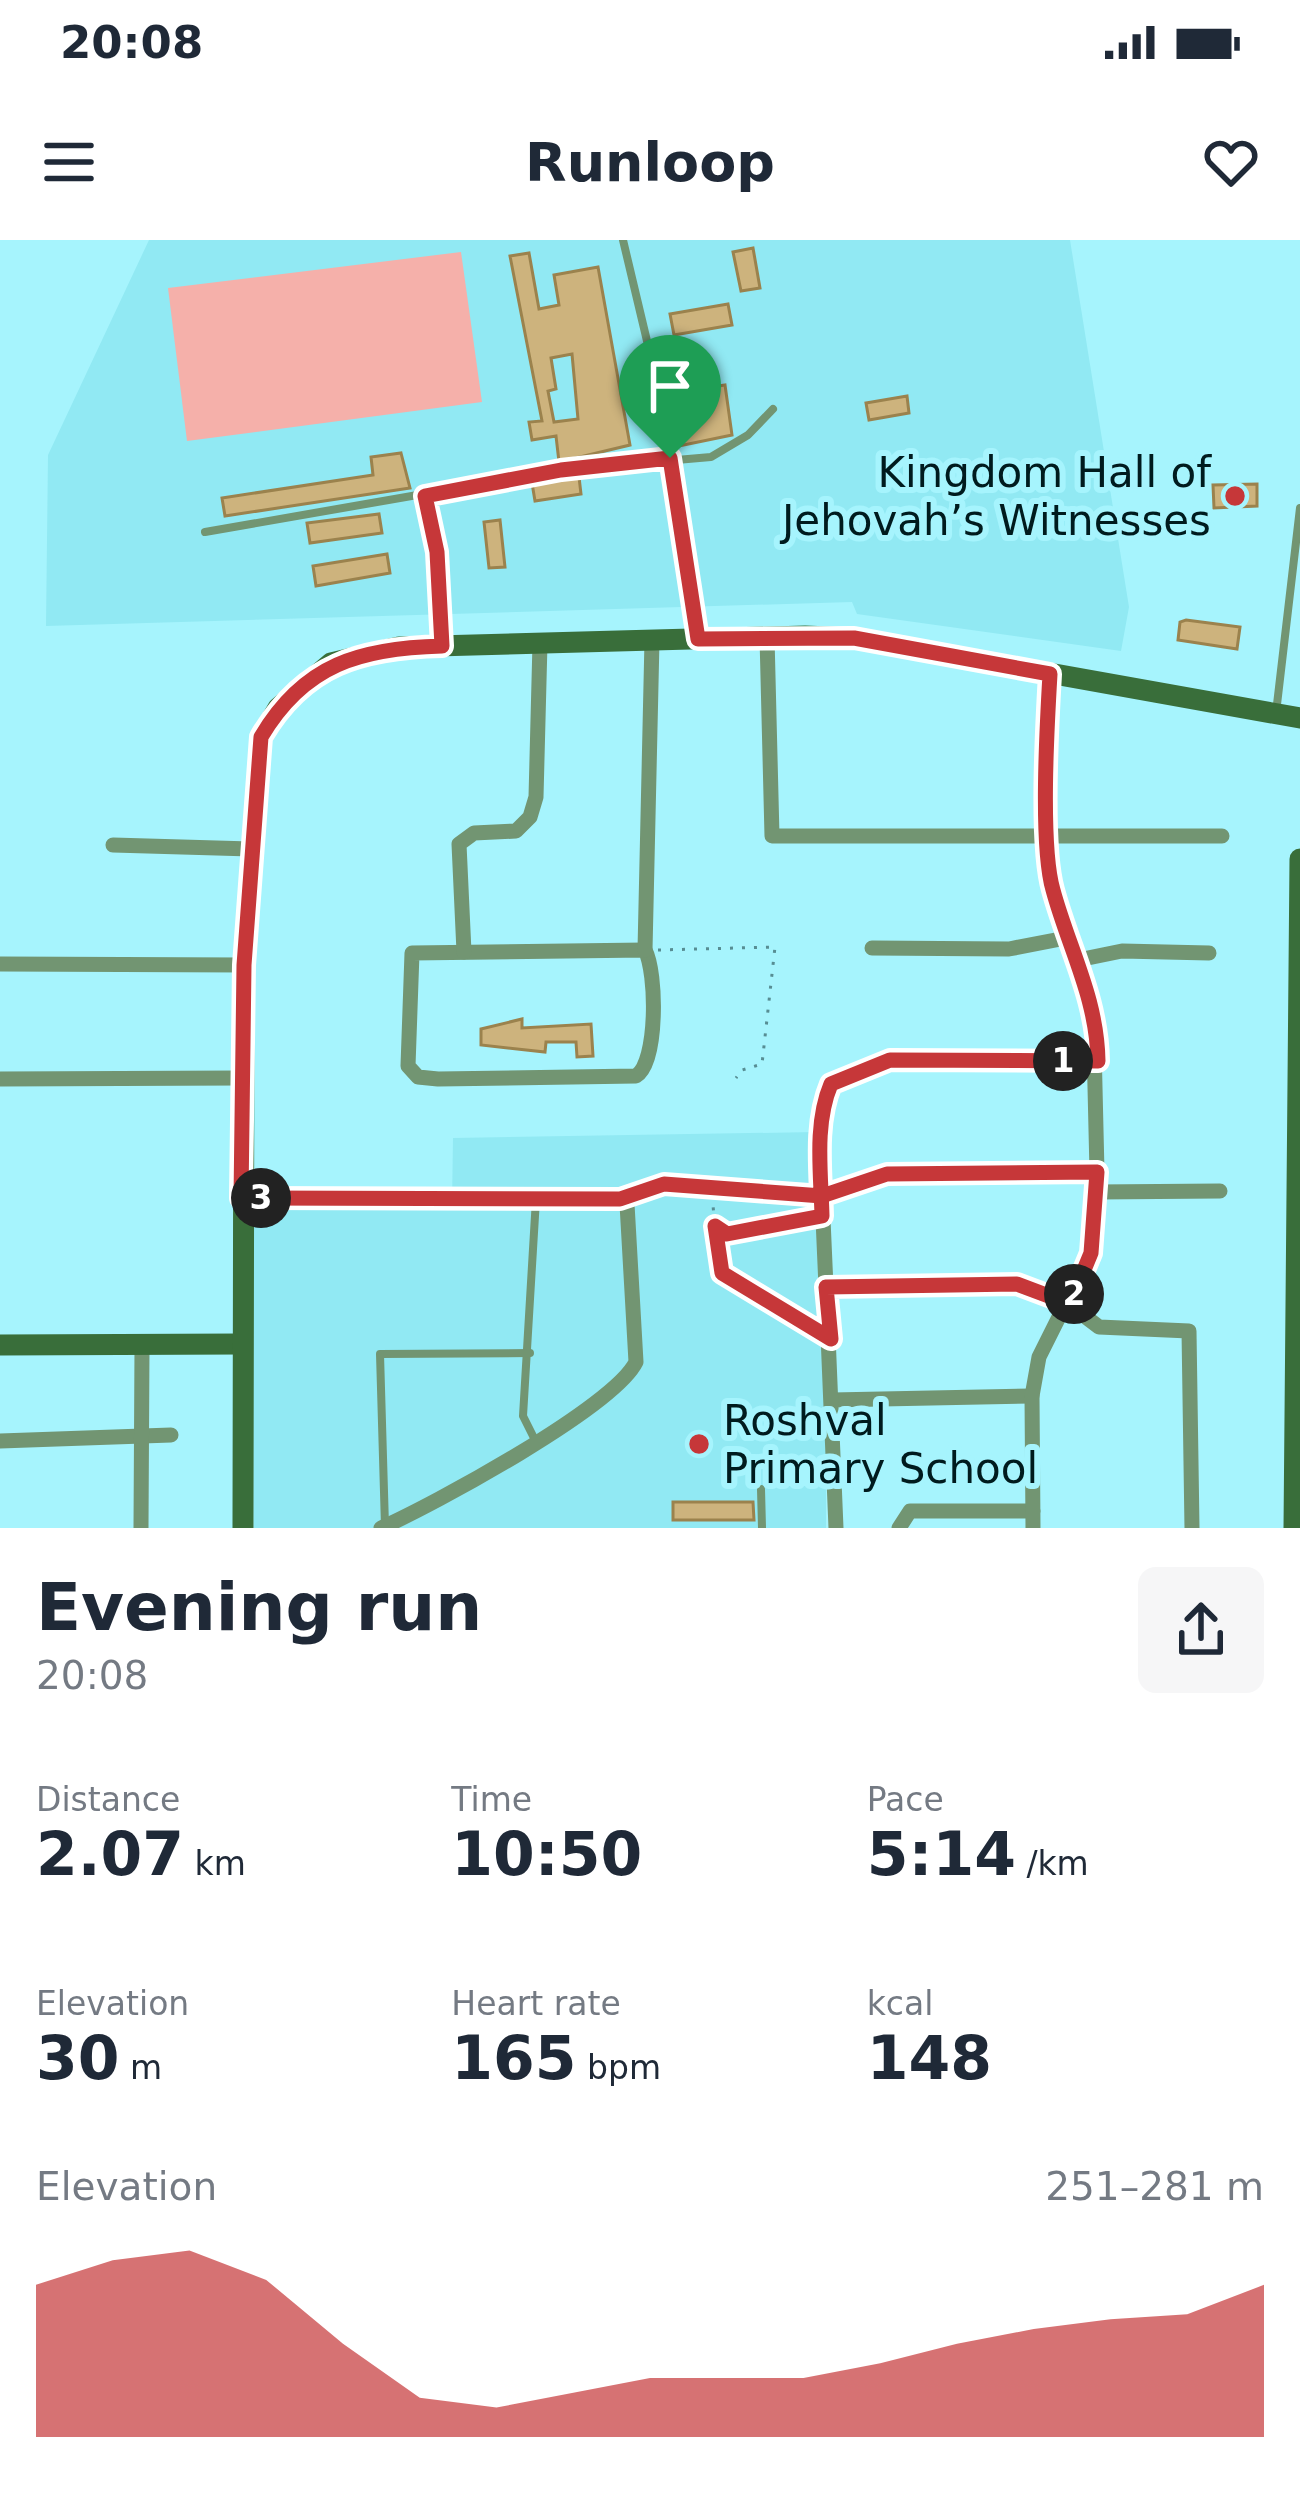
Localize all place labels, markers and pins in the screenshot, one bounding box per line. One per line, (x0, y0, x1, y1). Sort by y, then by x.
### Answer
pin (619, 335, 721, 458)
place label: Kingdom Hall of Jehovah’s Witnesses (779, 448, 1212, 545)
marker: Kingdom Hall of Jehovah’s Witnesses (1222, 483, 1248, 509)
pin: 1 (1033, 1031, 1093, 1091)
pin: 3 (231, 1168, 291, 1228)
pin: 2 (1044, 1264, 1104, 1324)
place label: Roshval Primary School (723, 1396, 1038, 1493)
marker: Roshval Primary School (686, 1431, 712, 1457)

